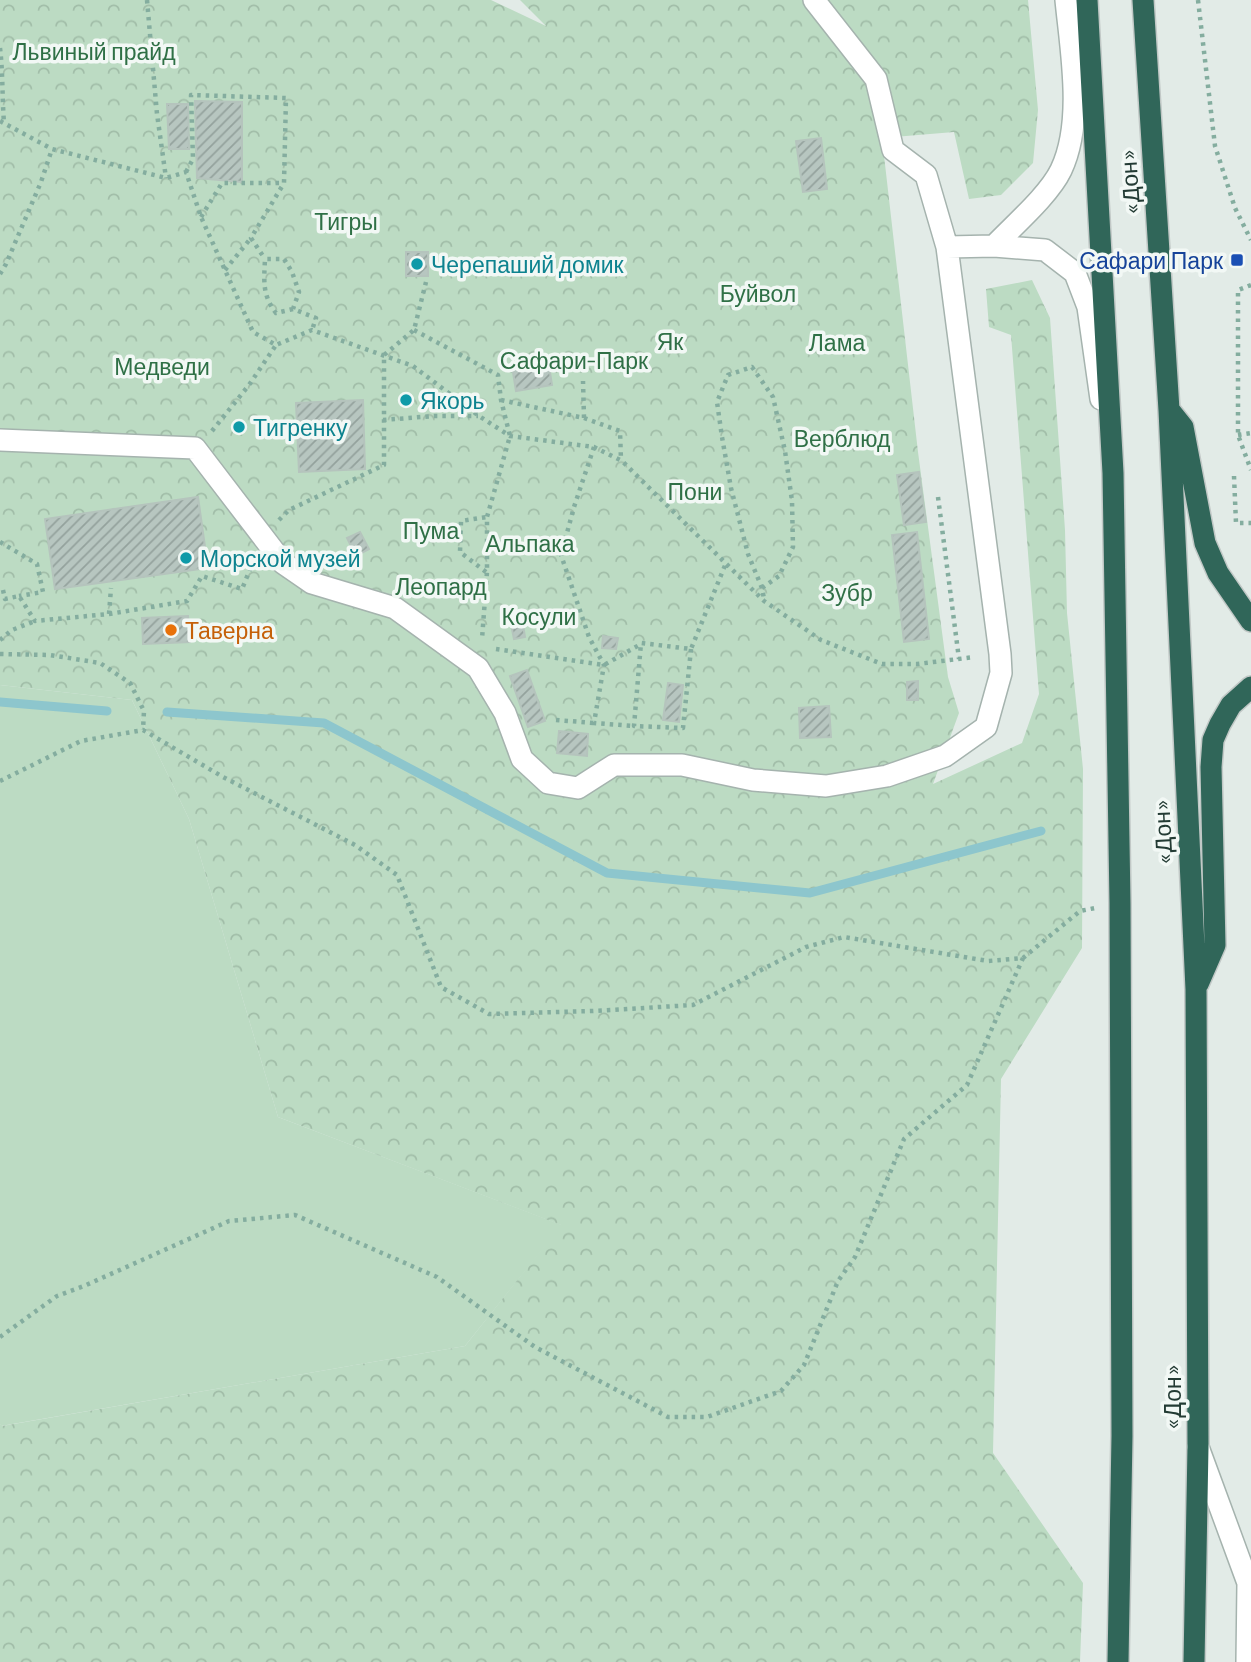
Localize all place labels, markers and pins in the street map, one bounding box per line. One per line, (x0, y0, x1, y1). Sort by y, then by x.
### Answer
place label: Сафари Парк (1079, 246, 1224, 274)
place label: Черепаший домик (431, 250, 625, 278)
marker: Сафари Парк (1229, 252, 1245, 268)
marker: Черепаший домик (409, 256, 425, 272)
place label: Якорь (420, 386, 485, 414)
marker: Якорь (398, 392, 414, 408)
place label: Тигренку (253, 413, 348, 441)
marker: Тигренку (231, 419, 247, 435)
place label: Морской музей (200, 544, 361, 572)
marker: Морской музей (178, 550, 194, 566)
place label: Таверна (185, 616, 274, 644)
marker: Таверна (163, 622, 179, 638)

